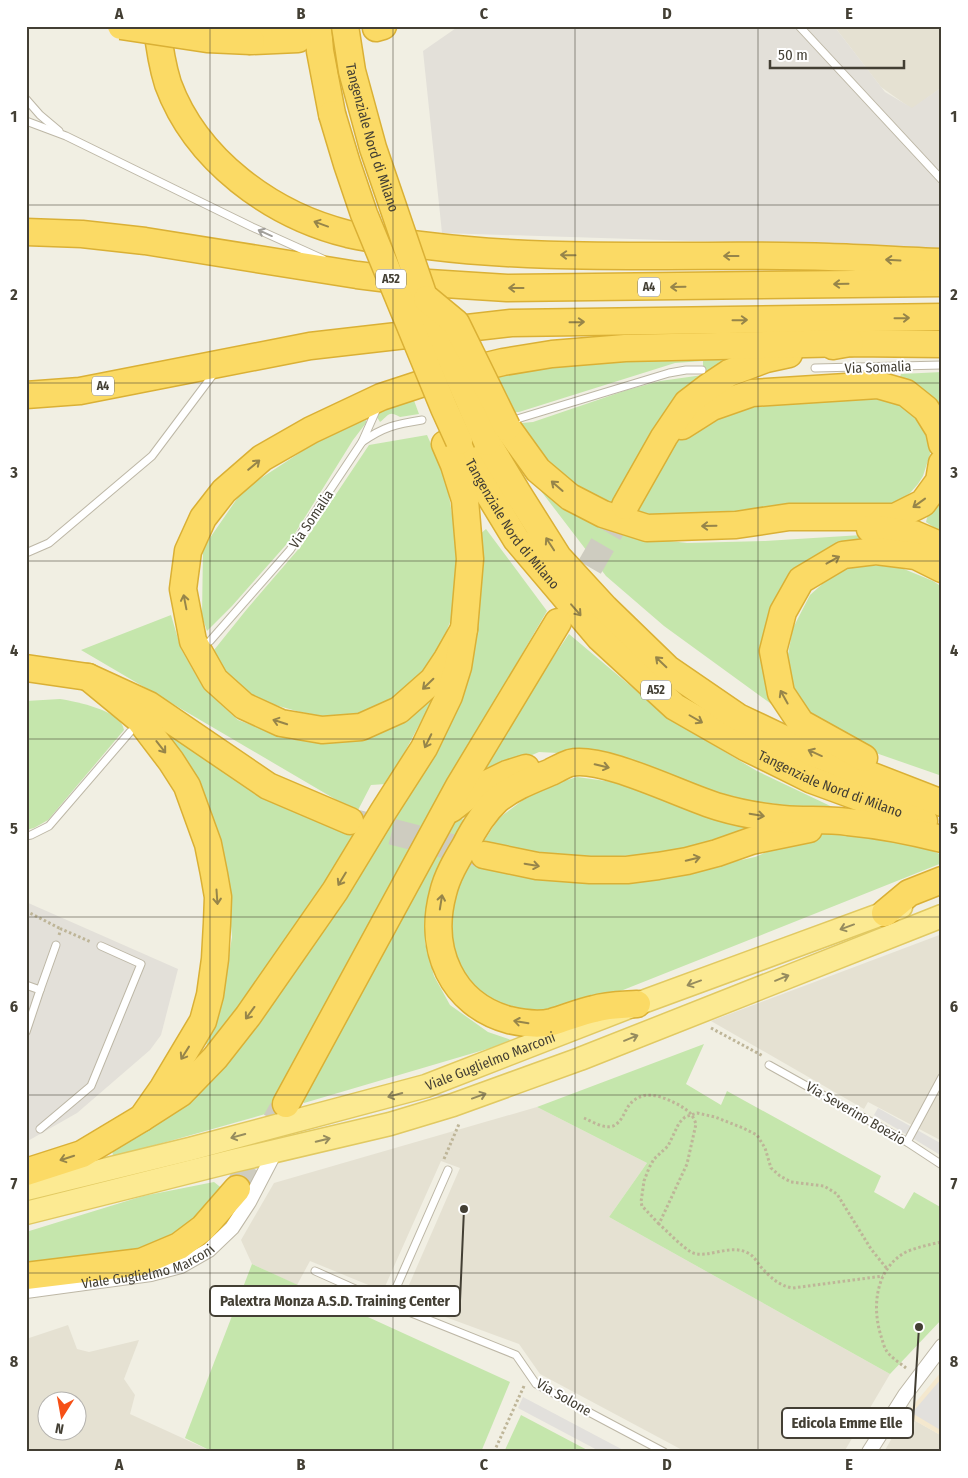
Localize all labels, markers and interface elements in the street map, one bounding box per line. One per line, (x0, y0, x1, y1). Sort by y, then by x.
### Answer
text: A (114, 4, 124, 23)
text: B (297, 4, 306, 23)
text: C (480, 4, 489, 23)
text: D (662, 4, 672, 23)
text: E (845, 4, 853, 23)
scale bar (770, 38, 904, 70)
text: 50 m (778, 46, 808, 64)
street label: Tangenziale Nord di Milano (342, 62, 402, 214)
text: 1 (11, 107, 17, 126)
text: 1 (951, 107, 957, 126)
one-way arrow (314, 219, 329, 228)
one-way arrow (258, 227, 273, 237)
one-way arrow (560, 250, 576, 260)
one-way arrow (723, 251, 739, 261)
one-way arrow (885, 255, 902, 265)
road number: A52 (376, 270, 406, 288)
road number: A4 (638, 278, 660, 296)
one-way arrow (833, 279, 849, 289)
one-way arrow (670, 282, 686, 292)
one-way arrow (508, 283, 524, 293)
text: 2 (9, 285, 18, 304)
text: 2 (949, 285, 958, 304)
one-way arrow (894, 313, 910, 322)
one-way arrow (731, 315, 747, 325)
one-way arrow (568, 317, 585, 327)
street label: Via Somalia (844, 358, 912, 377)
road number: A4 (92, 376, 114, 396)
street label: Tangenziale Nord di Milano (462, 456, 563, 593)
one-way arrow (248, 459, 261, 471)
text: 3 (9, 463, 18, 482)
text: 3 (949, 463, 958, 482)
one-way arrow (550, 480, 563, 491)
street label: Via Somalia (286, 487, 337, 552)
one-way arrow (912, 498, 926, 508)
one-way arrow (701, 521, 717, 531)
one-way arrow (545, 537, 555, 551)
one-way arrow (825, 555, 840, 564)
one-way arrow (180, 595, 190, 611)
one-way arrow (571, 603, 582, 616)
text: 4 (10, 641, 18, 660)
text: 4 (950, 641, 958, 660)
one-way arrow (655, 656, 667, 668)
one-way arrow (422, 678, 434, 690)
road number: A52 (641, 680, 671, 700)
one-way arrow (779, 690, 789, 705)
one-way arrow (688, 714, 703, 724)
one-way arrow (272, 716, 288, 726)
one-way arrow (423, 733, 432, 748)
one-way arrow (155, 740, 166, 753)
street label: Tangenziale Nord di Milano (755, 747, 905, 821)
one-way arrow (808, 748, 823, 758)
one-way arrow (594, 762, 610, 771)
one-way arrow (748, 810, 764, 820)
text: 5 (10, 819, 18, 838)
text: 5 (950, 819, 958, 838)
one-way arrow (685, 854, 701, 863)
one-way arrow (523, 860, 539, 870)
one-way arrow (337, 871, 347, 885)
one-way arrow (212, 889, 222, 905)
one-way arrow (436, 895, 446, 911)
one-way arrow (840, 923, 855, 932)
one-way arrow (774, 973, 789, 982)
one-way arrow (687, 979, 703, 988)
text: 6 (10, 997, 18, 1016)
text: 6 (950, 997, 958, 1016)
one-way arrow (245, 1006, 256, 1019)
one-way arrow (513, 1016, 529, 1026)
street label: Viale Guglielmo Marconi (423, 1029, 558, 1094)
one-way arrow (623, 1033, 638, 1043)
one-way arrow (179, 1046, 189, 1060)
street label: Via Severino Boezio (803, 1078, 909, 1149)
one-way arrow (387, 1090, 403, 1100)
one-way arrow (471, 1091, 486, 1100)
one-way arrow (230, 1132, 246, 1142)
one-way arrow (314, 1135, 330, 1144)
one-way arrow (60, 1154, 76, 1164)
text: 7 (11, 1174, 18, 1193)
text: 7 (951, 1174, 958, 1193)
street label: Viale Guglielmo Marconi (80, 1241, 218, 1292)
callout: Palextra Monza A.S.D. Training Center (210, 1286, 460, 1316)
text: Palextra Monza A.S.D. Training Center (220, 1292, 451, 1310)
text: 8 (10, 1352, 19, 1371)
text: 8 (950, 1352, 959, 1371)
street label: Via Solone (533, 1375, 594, 1420)
north arrow (38, 1390, 88, 1440)
callout: Edicola Emme Elle (782, 1408, 913, 1438)
text: Edicola Emme Elle (792, 1414, 903, 1432)
text: N (54, 1419, 65, 1437)
text: A (114, 1455, 124, 1474)
text: B (297, 1455, 306, 1474)
text: C (480, 1455, 489, 1474)
text: D (662, 1455, 672, 1474)
text: E (845, 1455, 853, 1474)

